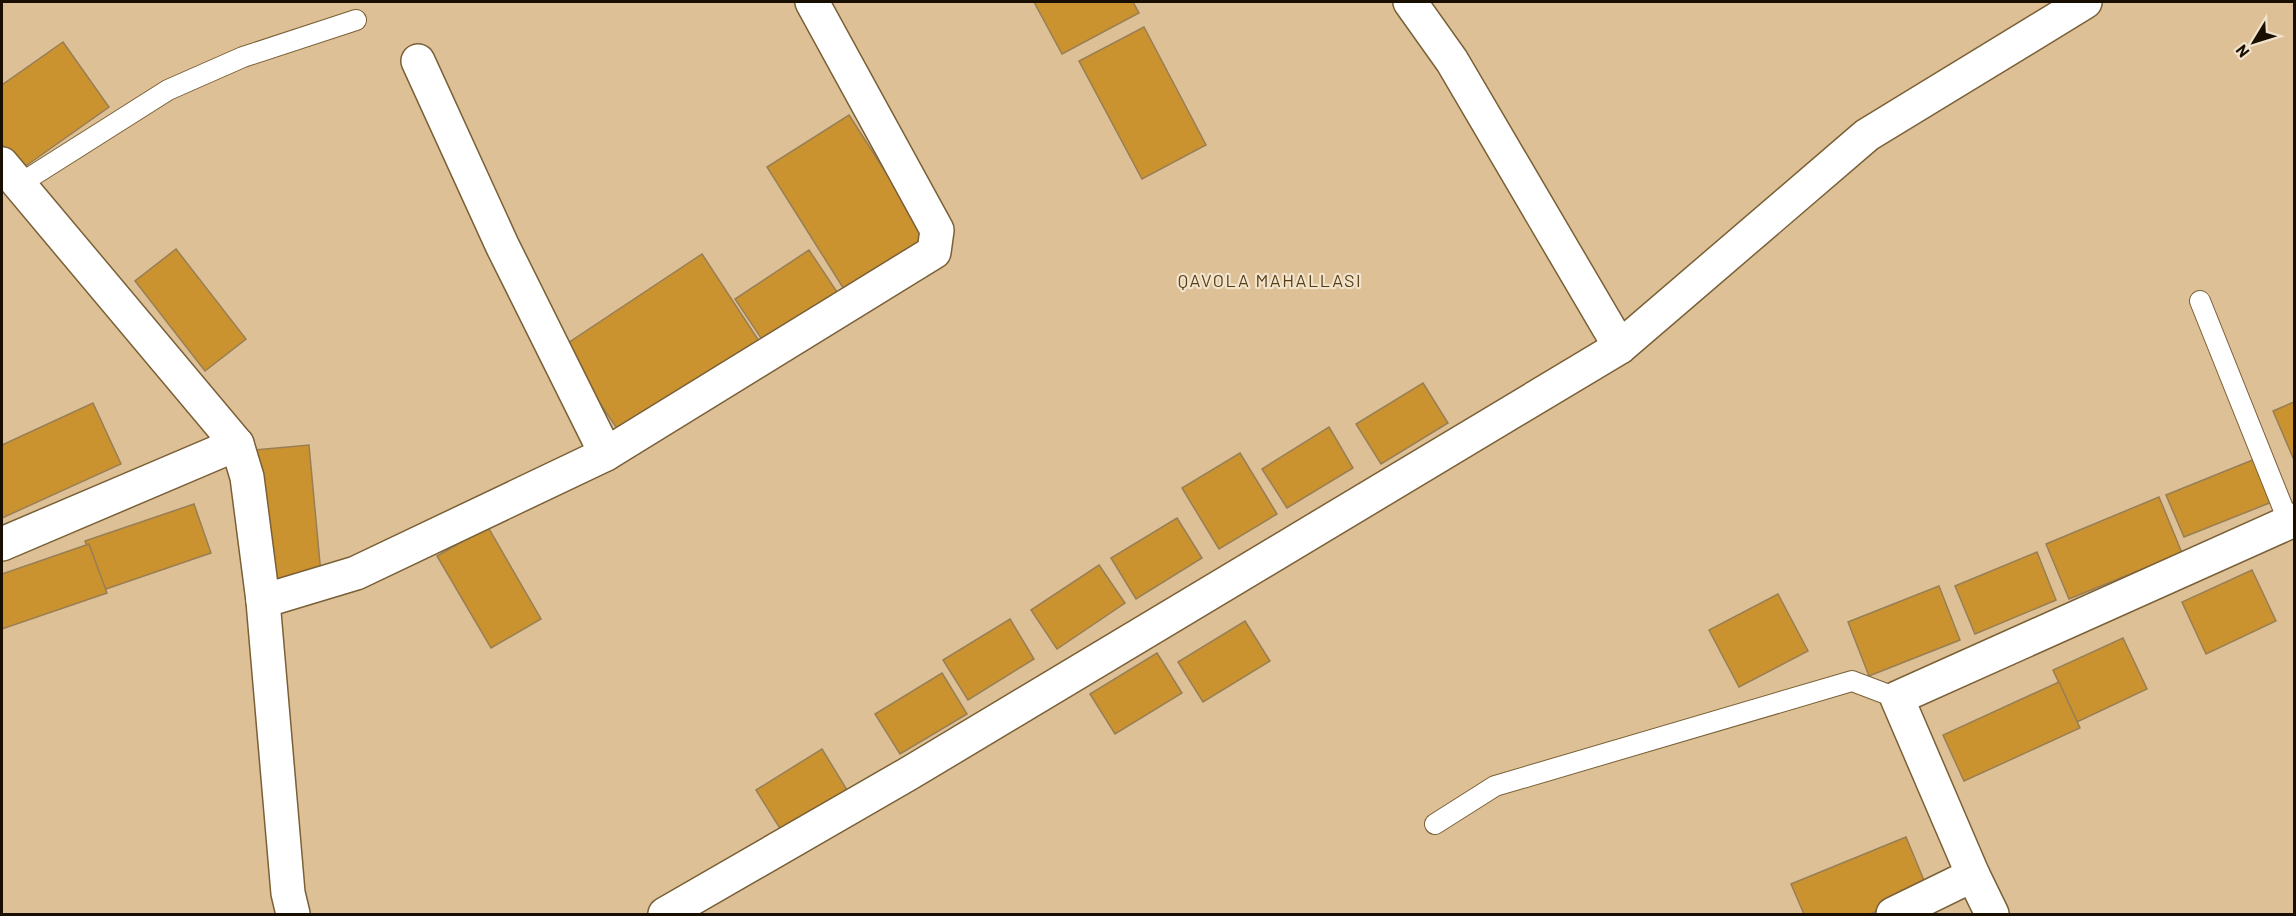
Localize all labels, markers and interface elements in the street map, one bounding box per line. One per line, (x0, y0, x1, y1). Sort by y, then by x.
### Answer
north arrow (2224, 12, 2284, 72)
text: N (2231, 42, 2253, 62)
district label: QAVOLA MAHALLASI (1178, 269, 1362, 291)

